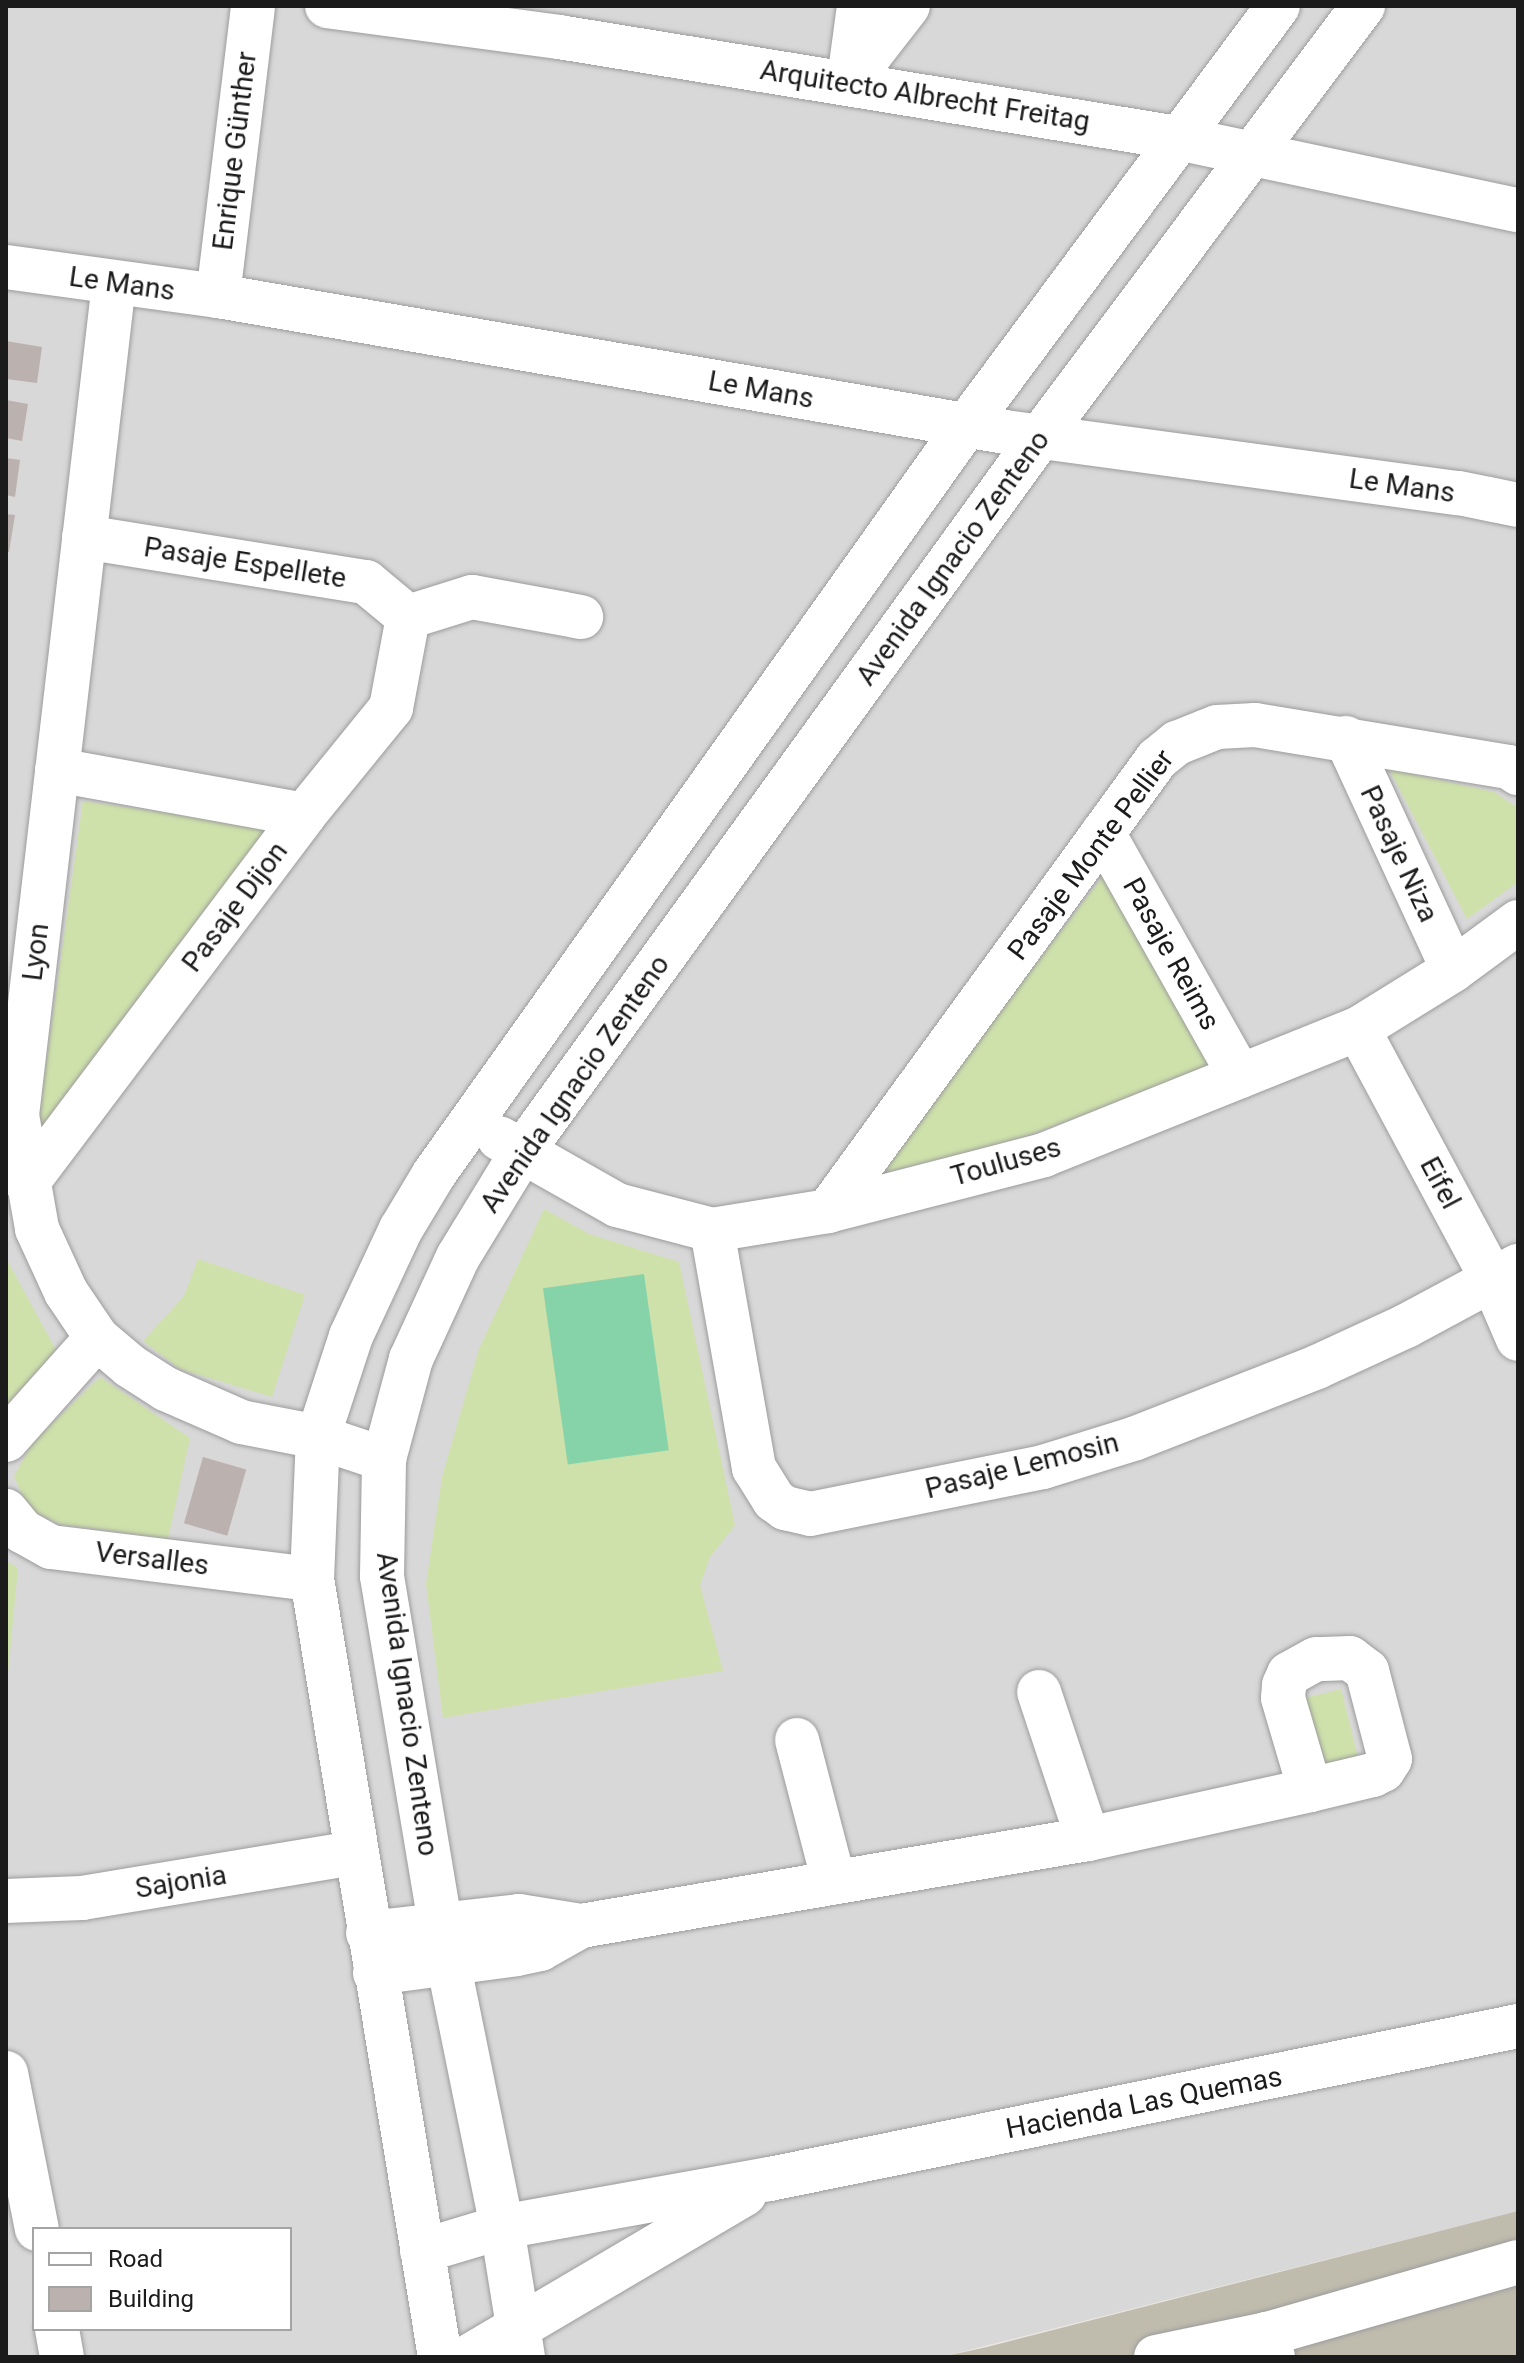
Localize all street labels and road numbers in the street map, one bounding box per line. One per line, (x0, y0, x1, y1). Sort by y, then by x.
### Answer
street label: Enrique Günther (206, 50, 264, 252)
street label: Arquitecto Albrecht Freitag (758, 53, 1092, 139)
street label: Le Mans (67, 260, 177, 308)
street label: Le Mans (706, 364, 816, 416)
street label: Avenida Ignacio Zenteno (849, 424, 1057, 692)
street label: Le Mans (1347, 462, 1457, 510)
street label: Pasaje Espellete (141, 530, 349, 596)
street label: Pasaje Monte Pellier (1001, 743, 1181, 967)
street label: Pasaje Niza (1353, 780, 1445, 928)
street label: Pasaje Dijon (175, 835, 295, 979)
street label: Pasaje Reims (1115, 872, 1227, 1036)
street label: Lyon (16, 921, 56, 983)
street label: Avenida Ignacio Zenteno (473, 949, 677, 1219)
street label: Touluses (947, 1130, 1065, 1194)
street label: Eifel (1413, 1151, 1467, 1215)
street label: Pasaje Lemosin (922, 1426, 1122, 1506)
street label: Versalles (93, 1535, 211, 1583)
street label: Avenida Ignacio Zenteno (369, 1550, 445, 1858)
street label: Sajonia (133, 1858, 229, 1906)
street label: Hacienda Las Quemas (1003, 2060, 1285, 2146)

